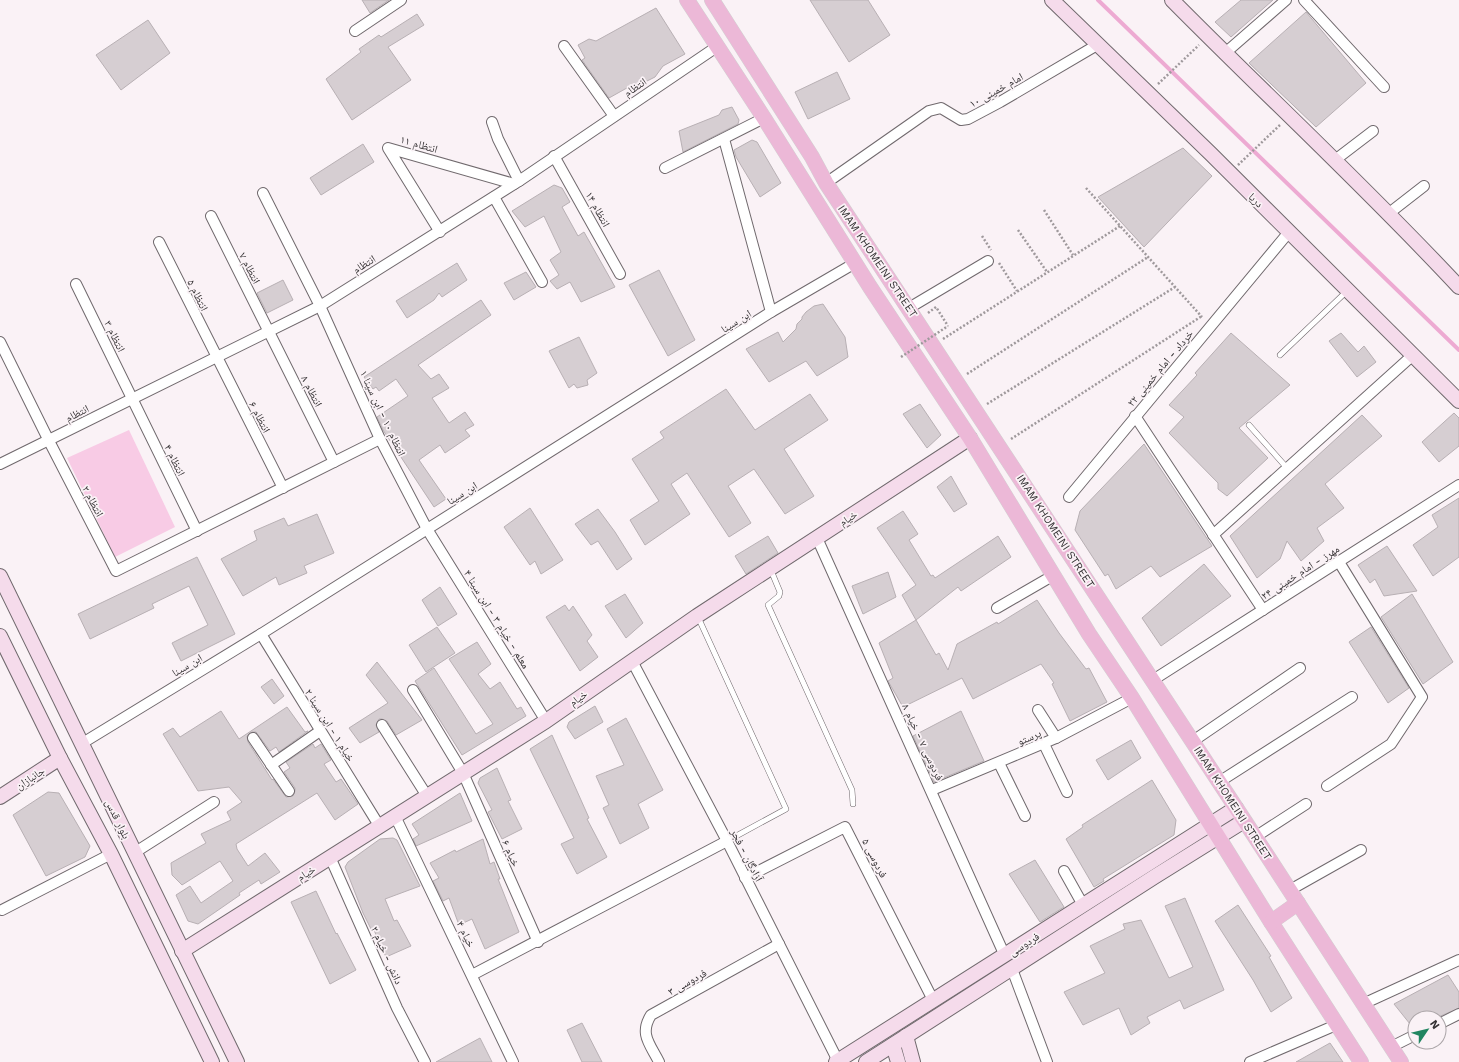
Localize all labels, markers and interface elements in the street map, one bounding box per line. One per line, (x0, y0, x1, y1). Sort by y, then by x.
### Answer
street label: امام خمینی ۱۰ (967, 70, 1025, 111)
street label: انتظام (621, 75, 649, 100)
street label: انتظام ۱۱ (399, 133, 439, 156)
street label: انتظام ۱۴ (583, 189, 613, 229)
street label: دریا (1246, 190, 1266, 211)
street label: IMAM KHOMEINI STREET (835, 203, 920, 320)
street label: انتظام ۷ (236, 250, 263, 286)
street label: انتظام (350, 252, 378, 276)
street label: انتظام ۵ (184, 277, 211, 313)
street label: ابن سینا (719, 307, 754, 336)
street label: انتظام ۳ (101, 318, 128, 354)
street label: خرداد - امام خمینی ۲۲ (1125, 327, 1196, 409)
street label: انتظام ۱۰ - ابن سینا ۱ (357, 368, 408, 458)
street label: انتظام ۸ (298, 373, 325, 409)
street label: انتظام ۶ (246, 399, 273, 435)
street label: انتظام (63, 402, 91, 425)
street label: انتظام ۴ (161, 442, 188, 478)
street label: IMAM KHOMEINI STREET (1014, 472, 1097, 591)
street label: ابن سینا (445, 479, 480, 508)
street label: انتظام ۲ (79, 483, 106, 519)
street label: خیام (837, 508, 860, 529)
street label: مهرز - امام خمینی ۲۴ (1259, 542, 1342, 603)
street label: معلم - خیام ۳ - ابن سینا ۴ (460, 568, 532, 672)
street label: ابن سینا (170, 651, 205, 680)
street label: خیام ۱ - این سینا ۲ (302, 686, 357, 764)
street label: خیام (567, 688, 590, 709)
street label: فردوسی ۷ - خیام ۸ (899, 702, 946, 783)
street label: پرستو (1015, 727, 1043, 748)
street label: IMAM KHOMEINI STREET (1191, 744, 1274, 863)
street label: جانبازان (13, 764, 47, 793)
street label: بلوار قدس (102, 797, 133, 841)
street label: آزادگان - فجر (727, 826, 765, 884)
street label: فردوسی ۵ (859, 836, 890, 880)
street label: خیام ۶ (499, 838, 522, 869)
street label: خیام (295, 863, 318, 884)
street label: خیام ۴ (454, 919, 477, 950)
street label: دانش - خیام ۲ (368, 924, 405, 987)
street label: فردوسی (1007, 930, 1042, 959)
street label: فردوسی ۳ (666, 966, 709, 998)
north arrow (1407, 1010, 1447, 1050)
text: N (1427, 1017, 1442, 1032)

